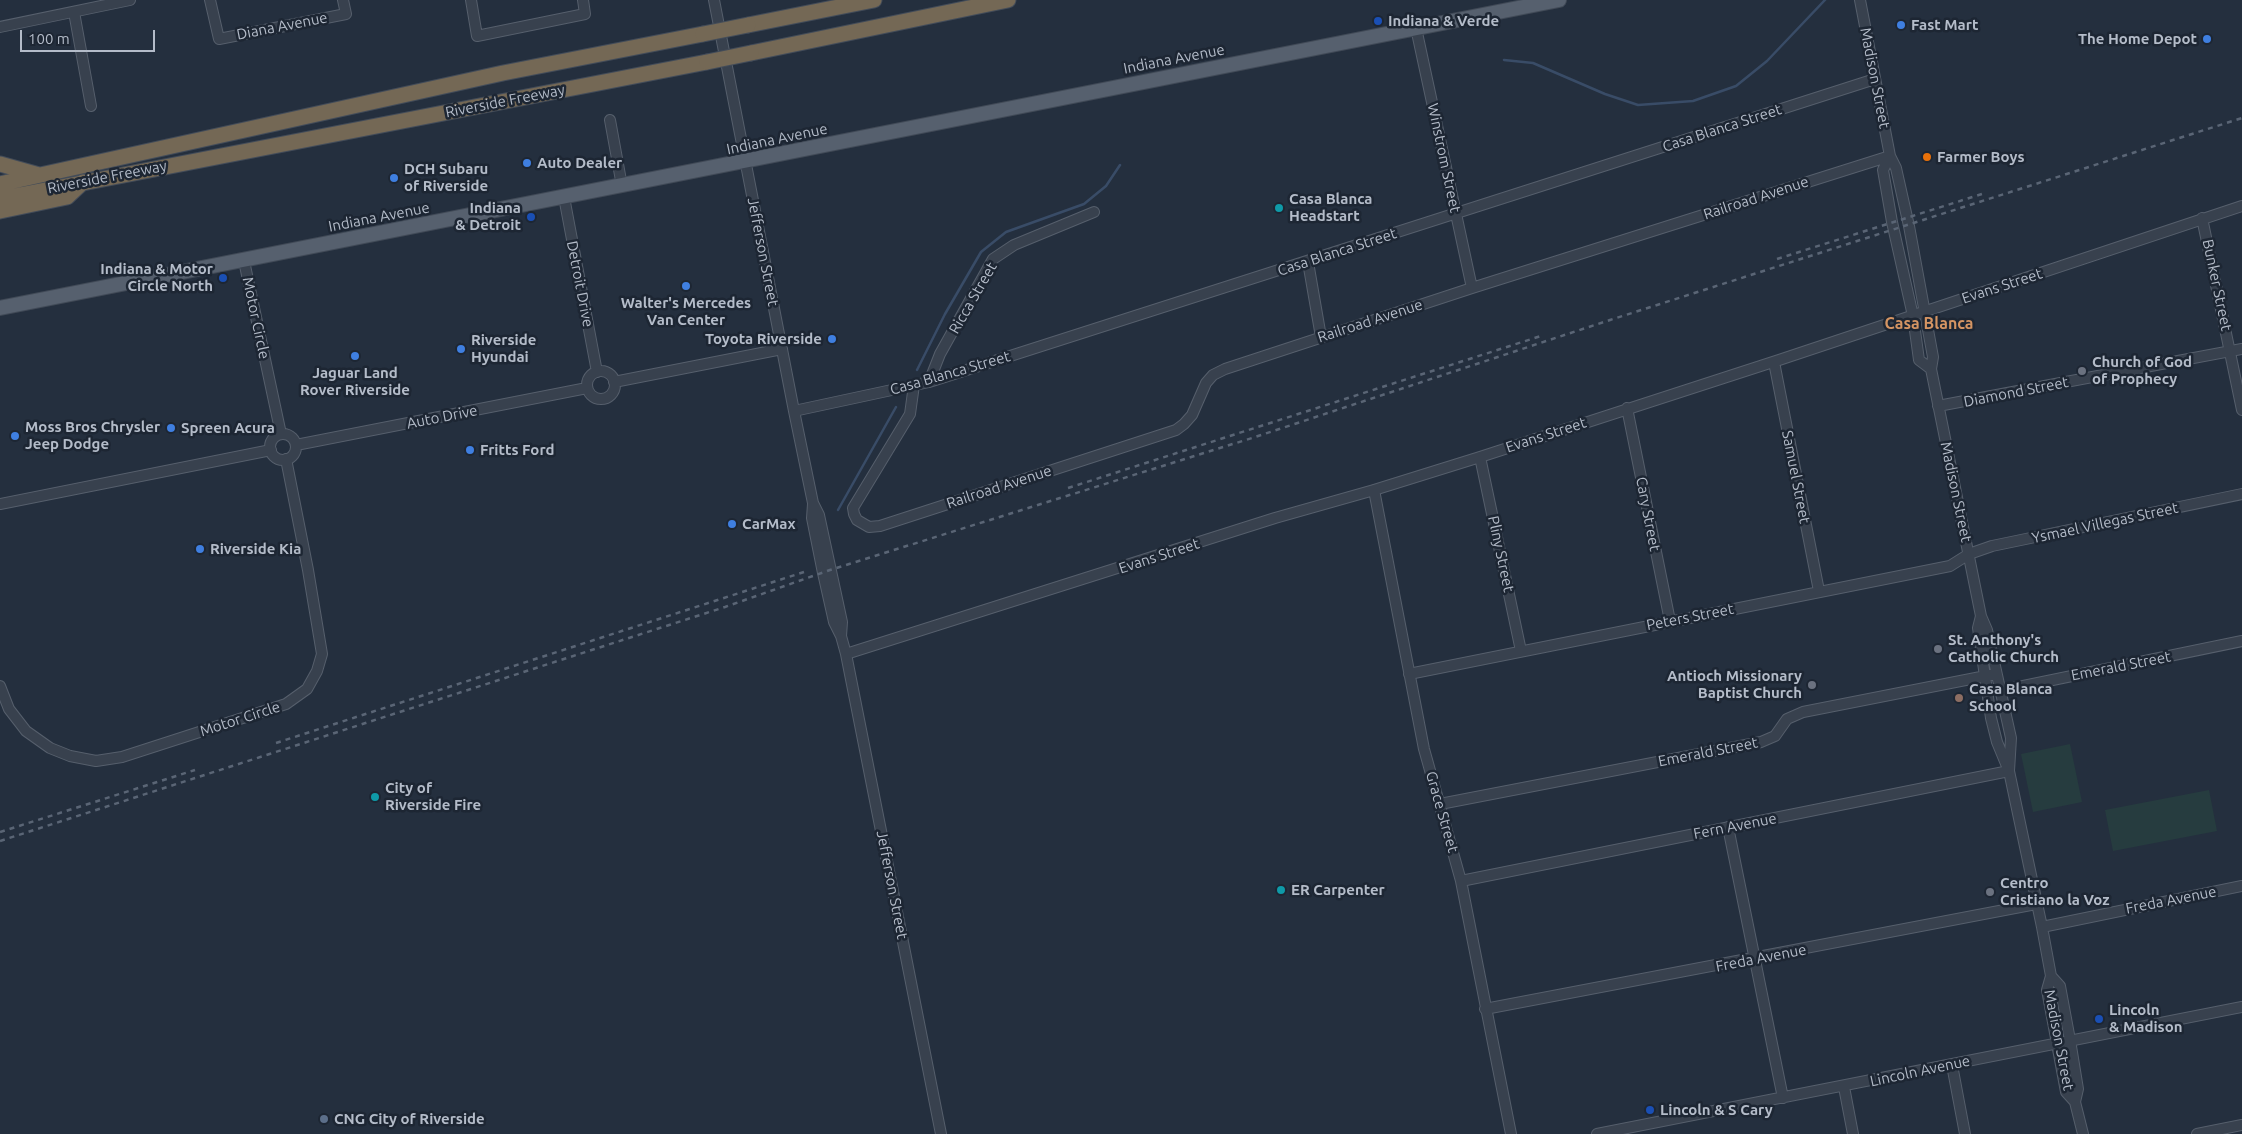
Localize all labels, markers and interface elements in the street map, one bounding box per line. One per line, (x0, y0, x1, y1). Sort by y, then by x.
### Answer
street label: Diana Avenue (235, 8, 329, 44)
place label: Indiana & Verde (1388, 12, 1499, 30)
marker: Indiana & Verde (1372, 15, 1384, 27)
place label: Fast Mart (1911, 16, 1978, 34)
marker: Fast Mart (1895, 19, 1907, 31)
scale bar (22, 20, 158, 52)
street label: Madison Street (1856, 26, 1894, 130)
text: 100 m (28, 30, 70, 47)
place label: The Home Depot (2078, 30, 2197, 48)
marker: The Home Depot (2201, 33, 2213, 45)
street label: Indiana Avenue (1122, 40, 1226, 78)
street label: Riverside Freeway (444, 81, 566, 121)
street label: Casa Blanca Street (1660, 100, 1784, 156)
street label: Winstrom Street (1424, 102, 1464, 214)
street label: Indiana Avenue (725, 120, 829, 158)
place label: Farmer Boys (1937, 148, 2024, 166)
marker: Farmer Boys (1921, 151, 1933, 163)
place label: Auto Dealer (537, 154, 622, 172)
street label: Riverside Freeway (46, 157, 168, 197)
marker: Auto Dealer (521, 157, 533, 169)
place label: DCH Subaru of Riverside (404, 160, 488, 195)
marker: DCH Subaru of Riverside (388, 172, 400, 184)
street label: Railroad Avenue (1701, 173, 1811, 223)
place label: Casa Blanca Headstart (1289, 190, 1372, 225)
street label: Jefferson Street (744, 196, 782, 308)
street label: Indiana Avenue (327, 198, 431, 236)
place label: Indiana & Detroit (455, 199, 521, 234)
marker: Casa Blanca Headstart (1273, 202, 1285, 214)
marker: Indiana & Detroit (525, 211, 537, 223)
street label: Casa Blanca Street (1275, 224, 1399, 280)
street label: Bunker Street (2199, 238, 2235, 332)
street label: Detroit Drive (563, 239, 597, 329)
street label: Ricca Street (945, 259, 1001, 337)
place label: Indiana & Motor Circle North (100, 260, 213, 295)
street label: Evans Street (1959, 265, 2045, 307)
marker: Indiana & Motor Circle North (217, 272, 229, 284)
street label: Motor Circle (239, 275, 273, 361)
marker: Walter's Mercedes Van Center (680, 280, 692, 292)
place label: Walter's Mercedes Van Center (621, 294, 751, 329)
street label: Railroad Avenue (1315, 296, 1425, 346)
district label: Casa Blanca (1885, 314, 1973, 334)
place label: Toyota Riverside (705, 330, 822, 348)
place label: Riverside Hyundai (471, 331, 536, 366)
marker: Toyota Riverside (826, 333, 838, 345)
marker: Riverside Hyundai (455, 343, 467, 355)
street label: Casa Blanca Street (888, 347, 1012, 399)
marker: Jaguar Land Rover Riverside (349, 350, 361, 362)
place label: Church of God of Prophecy (2092, 353, 2192, 388)
place label: Jaguar Land Rover Riverside (300, 364, 410, 399)
marker: Church of God of Prophecy (2076, 365, 2088, 377)
street label: Diamond Street (1962, 373, 2070, 411)
street label: Auto Drive (405, 401, 479, 433)
street label: Evans Street (1503, 414, 1589, 456)
place label: Moss Bros Chrysler Jeep Dodge (25, 418, 160, 453)
place label: Spreen Acura (181, 419, 275, 437)
marker: Spreen Acura (165, 422, 177, 434)
street label: Samuel Street (1778, 429, 1814, 525)
marker: Moss Bros Chrysler Jeep Dodge (9, 430, 21, 442)
street label: Madison Street (1937, 440, 1975, 544)
place label: Fritts Ford (480, 441, 554, 459)
marker: Fritts Ford (464, 444, 476, 456)
street label: Railroad Avenue (944, 462, 1054, 512)
street label: Cary Street (1632, 475, 1664, 553)
street label: Ysmael Villegas Street (2030, 499, 2180, 547)
street label: Pliny Street (1484, 514, 1518, 594)
place label: CarMax (742, 515, 796, 533)
marker: CarMax (726, 518, 738, 530)
street label: Evans Street (1116, 535, 1202, 577)
place label: Riverside Kia (210, 540, 301, 558)
marker: Riverside Kia (194, 543, 206, 555)
street label: Peters Street (1645, 600, 1735, 634)
place label: St. Anthony's Catholic Church (1948, 631, 2059, 666)
marker: St. Anthony's Catholic Church (1932, 643, 1944, 655)
street label: Emerald Street (2070, 648, 2172, 684)
place label: Antioch Missionary Baptist Church (1667, 667, 1802, 702)
marker: Antioch Missionary Baptist Church (1806, 679, 1818, 691)
place label: Casa Blanca School (1969, 680, 2052, 715)
marker: Casa Blanca School (1953, 692, 1965, 704)
street label: Motor Circle (198, 698, 282, 740)
street label: Emerald Street (1657, 734, 1759, 770)
street label: Grace Street (1422, 769, 1462, 855)
place label: City of Riverside Fire (385, 779, 481, 814)
marker: City of Riverside Fire (369, 791, 381, 803)
street label: Fern Avenue (1692, 809, 1778, 843)
street label: Jefferson Street (873, 829, 911, 941)
place label: Centro Cristiano la Voz (2000, 874, 2110, 909)
place label: ER Carpenter (1291, 881, 1385, 899)
street label: Freda Avenue (2124, 882, 2218, 918)
marker: ER Carpenter (1275, 884, 1287, 896)
marker: Centro Cristiano la Voz (1984, 886, 1996, 898)
street label: Freda Avenue (1714, 940, 1808, 976)
street label: Madison Street (2040, 988, 2078, 1092)
place label: Lincoln & Madison (2109, 1001, 2182, 1036)
marker: Lincoln & Madison (2093, 1013, 2105, 1025)
street label: Lincoln Avenue (1868, 1052, 1972, 1090)
place label: Lincoln & S Cary (1660, 1101, 1773, 1119)
marker: Lincoln & S Cary (1644, 1104, 1656, 1116)
place label: CNG City of Riverside (334, 1110, 485, 1128)
marker: CNG City of Riverside (318, 1113, 330, 1125)

